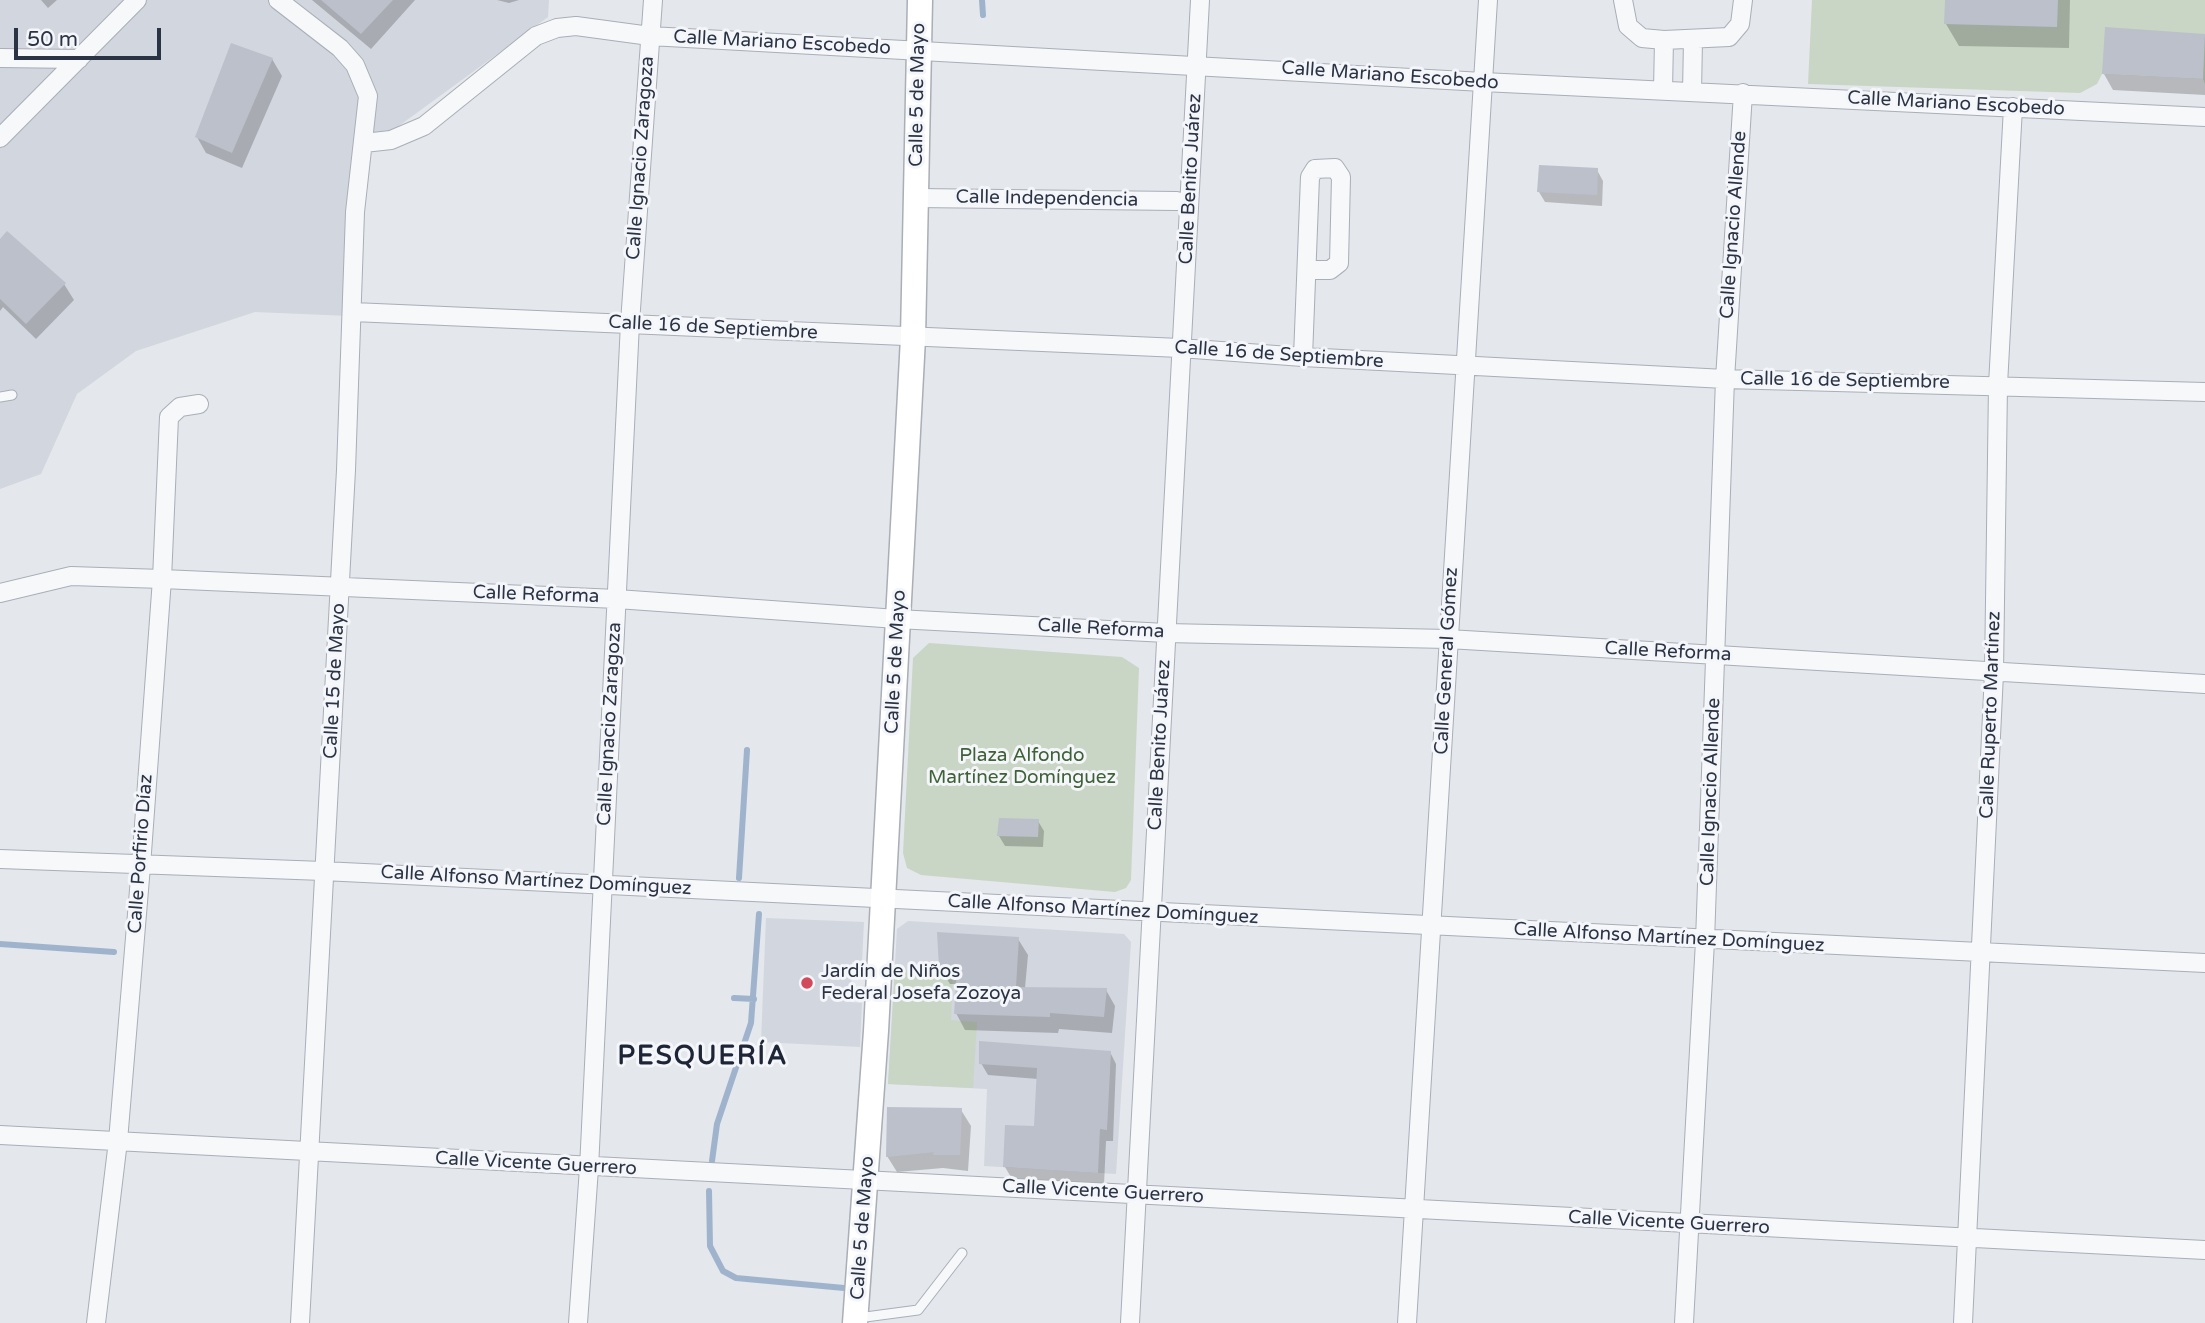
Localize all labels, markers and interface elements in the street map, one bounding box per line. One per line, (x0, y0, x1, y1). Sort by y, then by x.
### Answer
scale bar (18, 14, 164, 58)
street label: Calle 5 de Mayo (905, 23, 931, 167)
street label: Calle Mariano Escobedo (673, 26, 891, 60)
text: 50 m (27, 27, 78, 52)
street label: Calle Ignacio Zaragoza (623, 55, 659, 261)
street label: Calle Mariano Escobedo (1281, 57, 1499, 95)
street label: Calle Mariano Escobedo (1847, 87, 2065, 121)
street label: Calle Benito Juárez (1175, 93, 1207, 265)
street label: Calle Ignacio Allende (1716, 130, 1752, 320)
street label: Calle Independencia (955, 186, 1139, 212)
street label: Calle 16 de Septiembre (608, 311, 818, 345)
street label: Calle 16 de Septiembre (1174, 336, 1384, 374)
street label: Calle 16 de Septiembre (1740, 368, 1950, 394)
street label: Calle General Gómez (1431, 567, 1463, 755)
street label: Calle Reforma (472, 581, 600, 609)
street label: Calle 5 de Mayo (881, 589, 911, 735)
street label: Calle 15 de Mayo (320, 603, 350, 759)
street label: Calle Ruperto Martínez (1976, 611, 2006, 819)
street label: Calle Reforma (1037, 614, 1165, 644)
street label: Calle Ignacio Zaragoza (593, 621, 627, 827)
street label: Calle Reforma (1604, 637, 1732, 667)
street label: Calle Benito Juárez (1144, 659, 1176, 831)
street label: Calle Ignacio Allende (1696, 697, 1726, 887)
park label: Plaza Alfondo Martínez Domínguez (928, 745, 1116, 789)
street label: Calle Porfirio Díaz (124, 773, 158, 935)
street label: Calle Alfonso Martínez Domínguez (380, 861, 692, 901)
street label: Calle Alfonso Martínez Domínguez (947, 890, 1259, 930)
street label: Calle Alfonso Martínez Domínguez (1513, 918, 1825, 958)
place label: Jardín de Niños Federal Josefa Zozoya (821, 961, 1021, 1005)
marker: Jardín de Niños Federal Josefa Zozoya (799, 975, 815, 991)
district label: PESQUERÍA (619, 1041, 787, 1073)
street label: Calle Vicente Guerrero (435, 1147, 637, 1181)
street label: Calle 5 de Mayo (847, 1155, 879, 1301)
street label: Calle Vicente Guerrero (1002, 1175, 1204, 1209)
street label: Calle Vicente Guerrero (1568, 1206, 1770, 1240)

